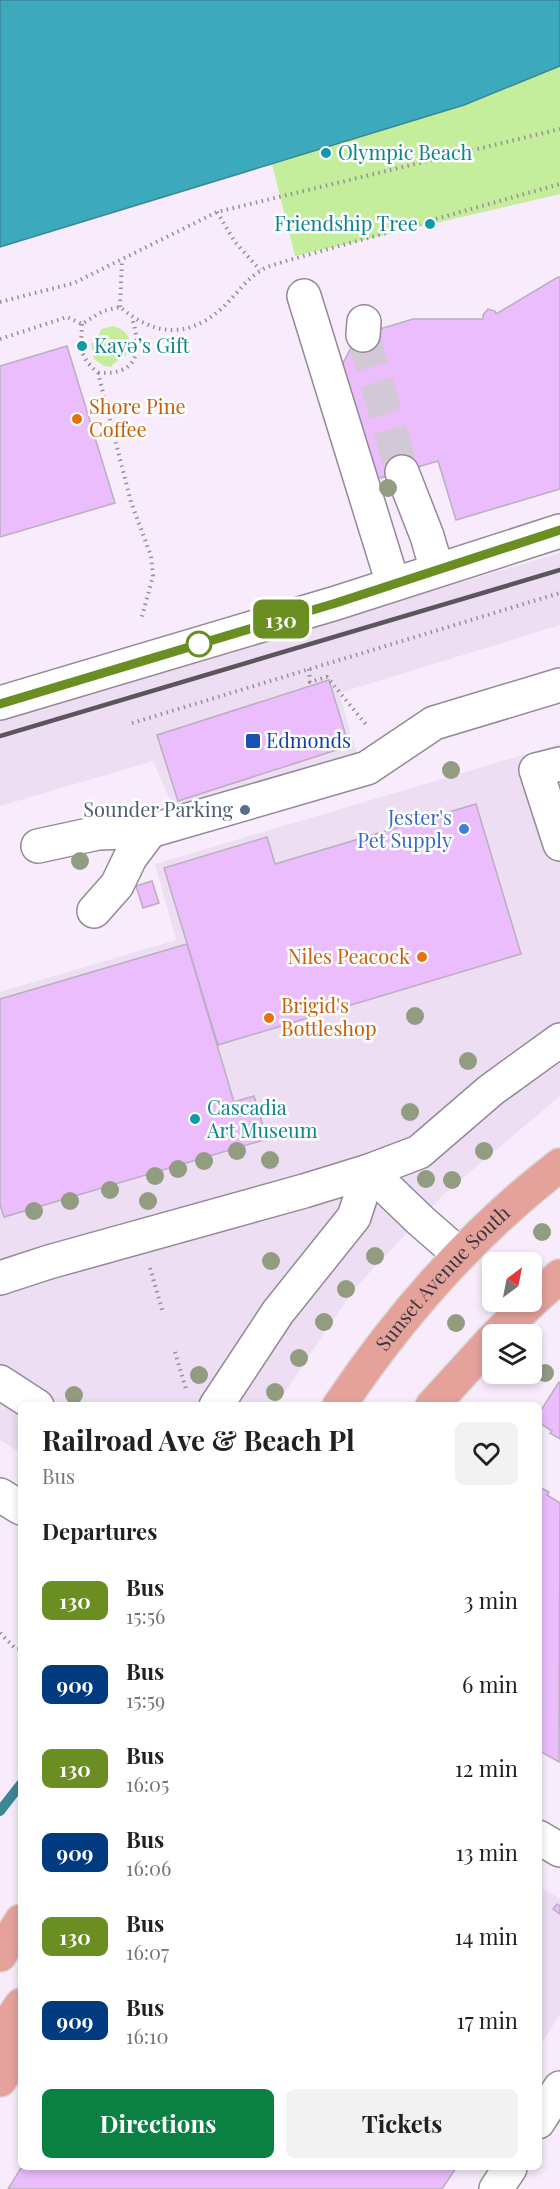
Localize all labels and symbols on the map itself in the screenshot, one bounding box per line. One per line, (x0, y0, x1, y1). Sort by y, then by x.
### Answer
place label: Olympic Beach (338, 138, 473, 165)
marker: Olympic Beach (319, 146, 333, 160)
place label: Friendship Tree (274, 209, 418, 236)
marker: Friendship Tree (423, 217, 437, 231)
place label: Kayə’s Gift (94, 331, 191, 358)
marker: Kayə’s Gift (75, 339, 89, 353)
place label: Shore Pine Coffee (89, 392, 186, 442)
marker: Shore Pine Coffee (70, 412, 84, 426)
line badge: 130 (246, 600, 316, 638)
unlabelled marker (186, 631, 212, 657)
place label: Edmonds (266, 726, 351, 753)
marker: Edmonds (244, 732, 262, 750)
place label: Sounder Parking (83, 795, 233, 822)
marker: Sounder Parking (238, 803, 252, 817)
place label: Jester's Pet Supply (357, 803, 452, 853)
marker: Jester's Pet Supply (457, 822, 471, 836)
place label: Niles Peacock (288, 942, 410, 969)
marker: Niles Peacock (415, 950, 429, 964)
place label: Brigid's Bottleshop (281, 991, 377, 1041)
marker: Brigid's Bottleshop (262, 1011, 276, 1025)
place label: Cascadia Art Museum (206, 1093, 318, 1143)
marker: Cascadia Art Museum (188, 1112, 202, 1126)
street label: Sunset Avenue South (368, 1198, 515, 1355)
north arrow (482, 1252, 542, 1312)

